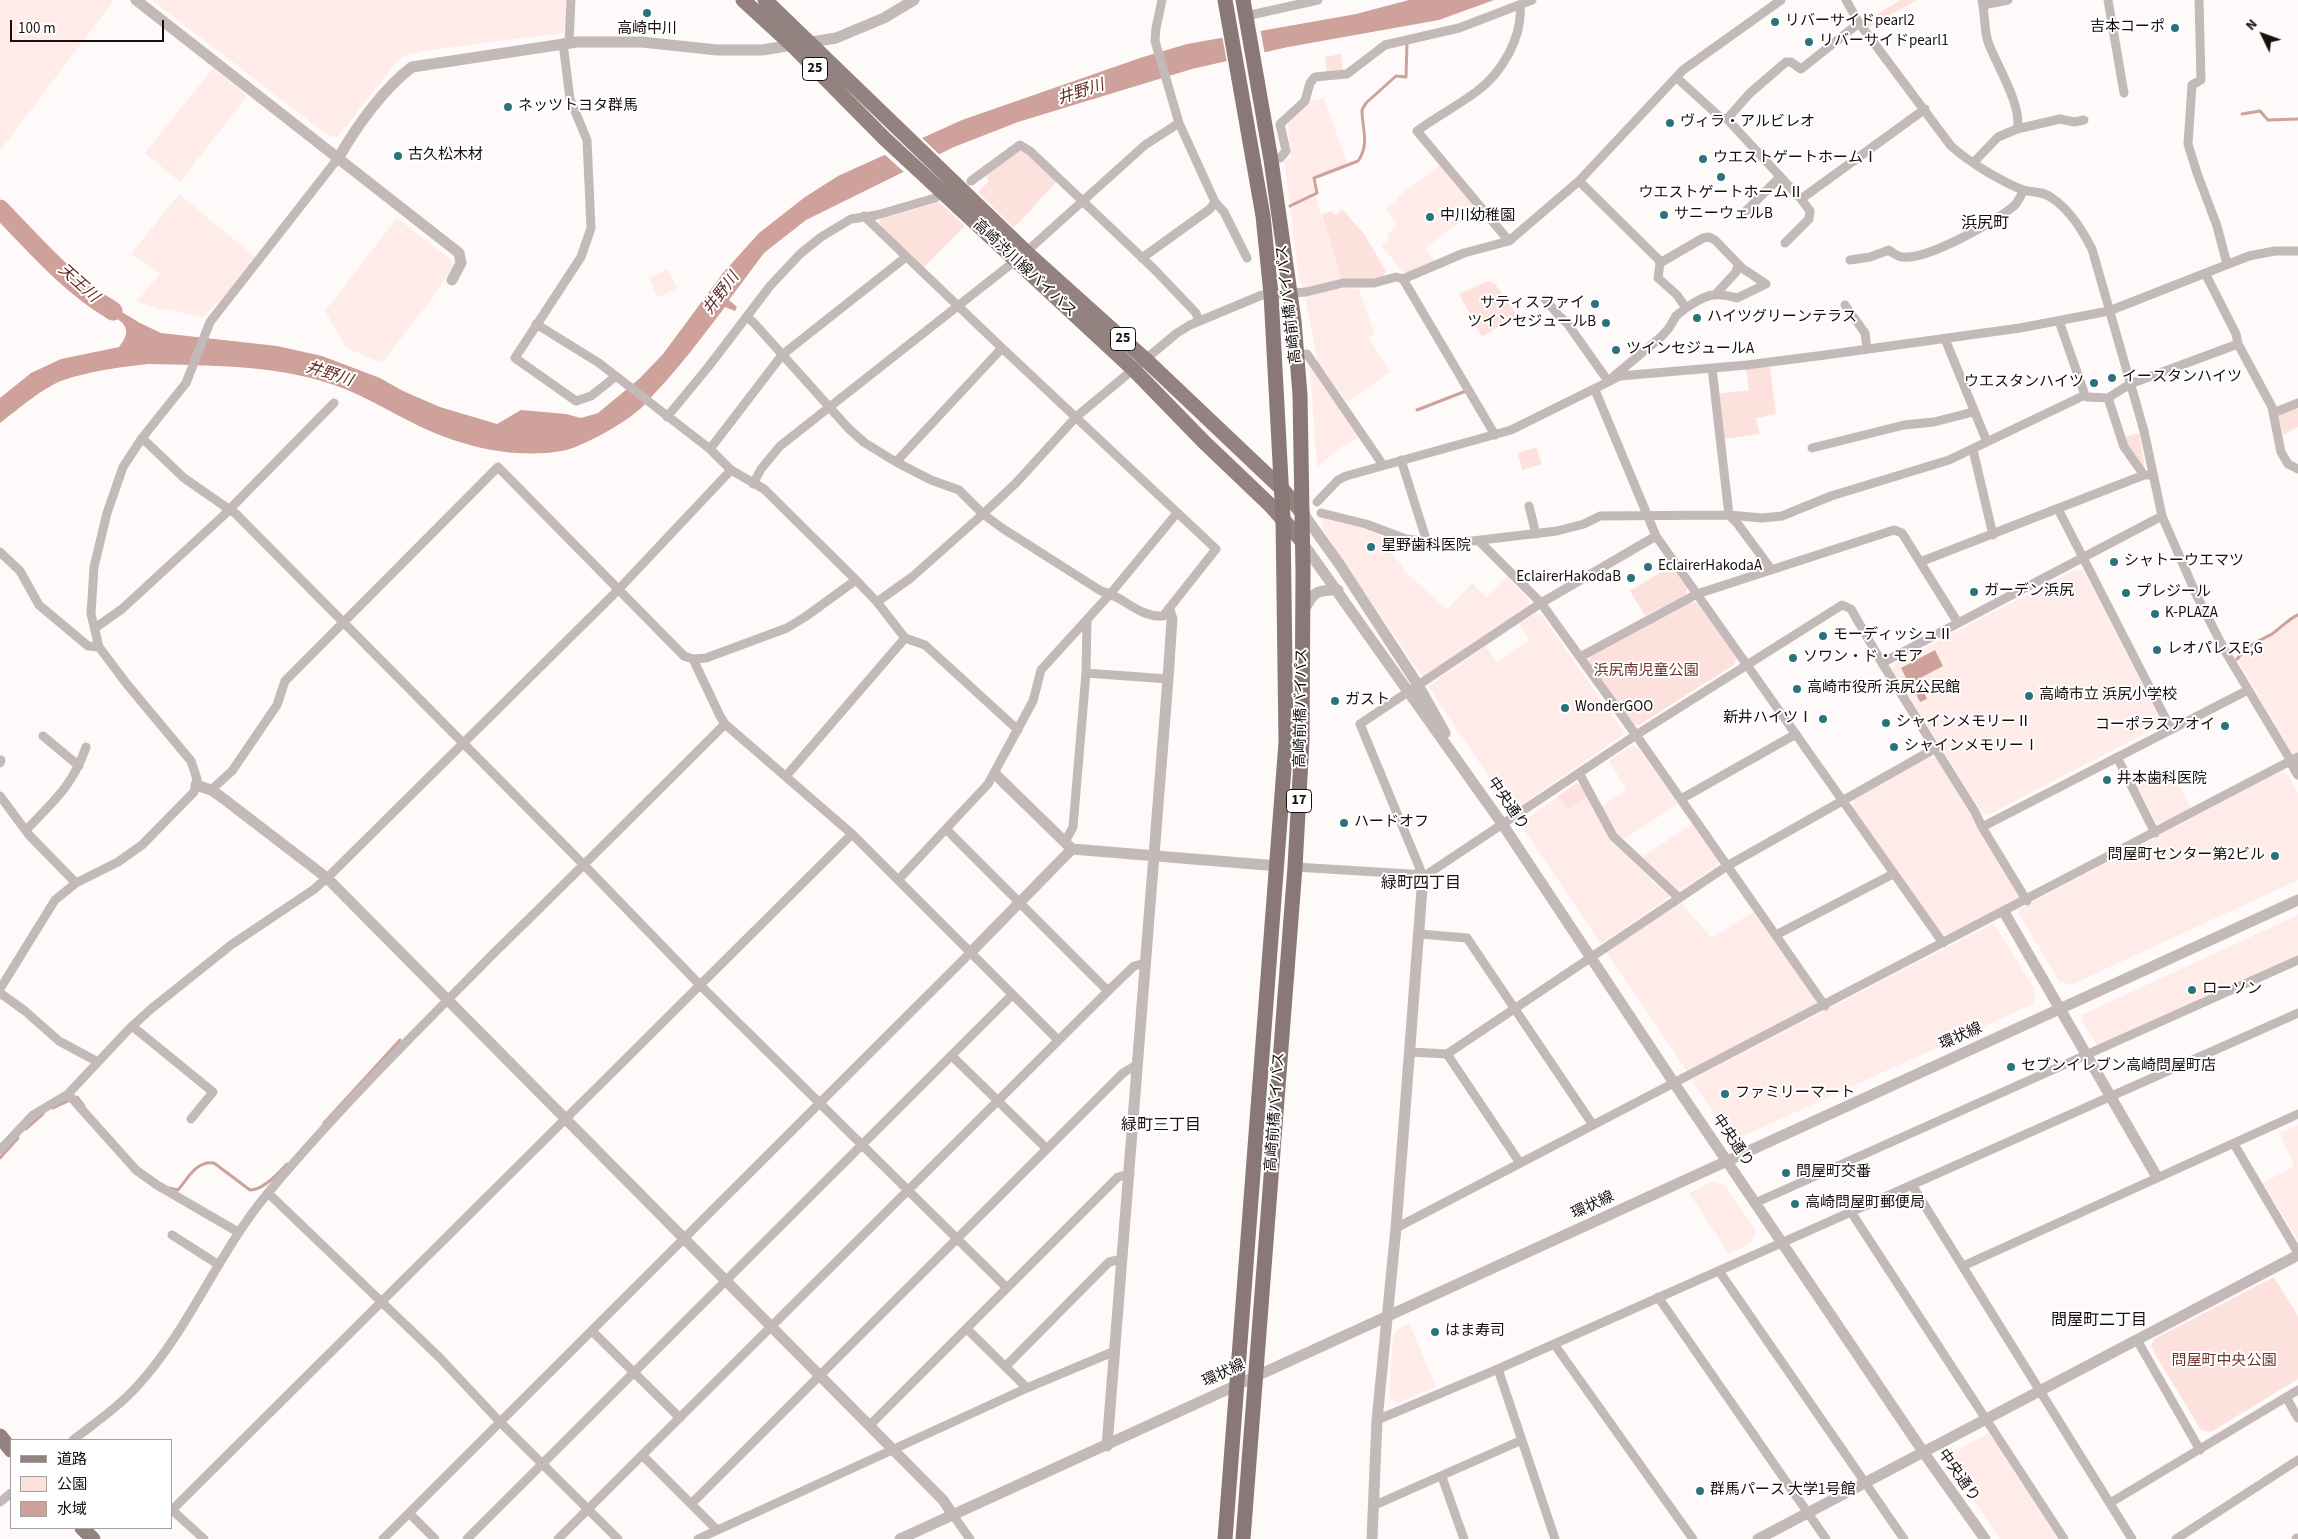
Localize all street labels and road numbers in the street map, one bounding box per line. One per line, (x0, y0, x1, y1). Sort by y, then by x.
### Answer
road number: 25 (802, 58, 828, 80)
street label: 高崎渋川線バイパス (968, 216, 1080, 322)
street label: 高崎前橋バイパス (1274, 243, 1306, 365)
road number: 25 (1110, 328, 1136, 350)
street label: 高崎前橋バイパス (1292, 648, 1312, 768)
street label: 中央通り (1483, 774, 1531, 834)
road number: 17 (1286, 789, 1312, 812)
street label: 環状線 (1937, 1020, 1985, 1054)
street label: 高崎前橋バイパス (1263, 1052, 1289, 1172)
street label: 中央通り (1708, 1111, 1756, 1171)
street label: 環状線 (1569, 1188, 1617, 1224)
street label: 環状線 (1200, 1356, 1248, 1392)
street label: 中央通り (1933, 1446, 1983, 1506)

